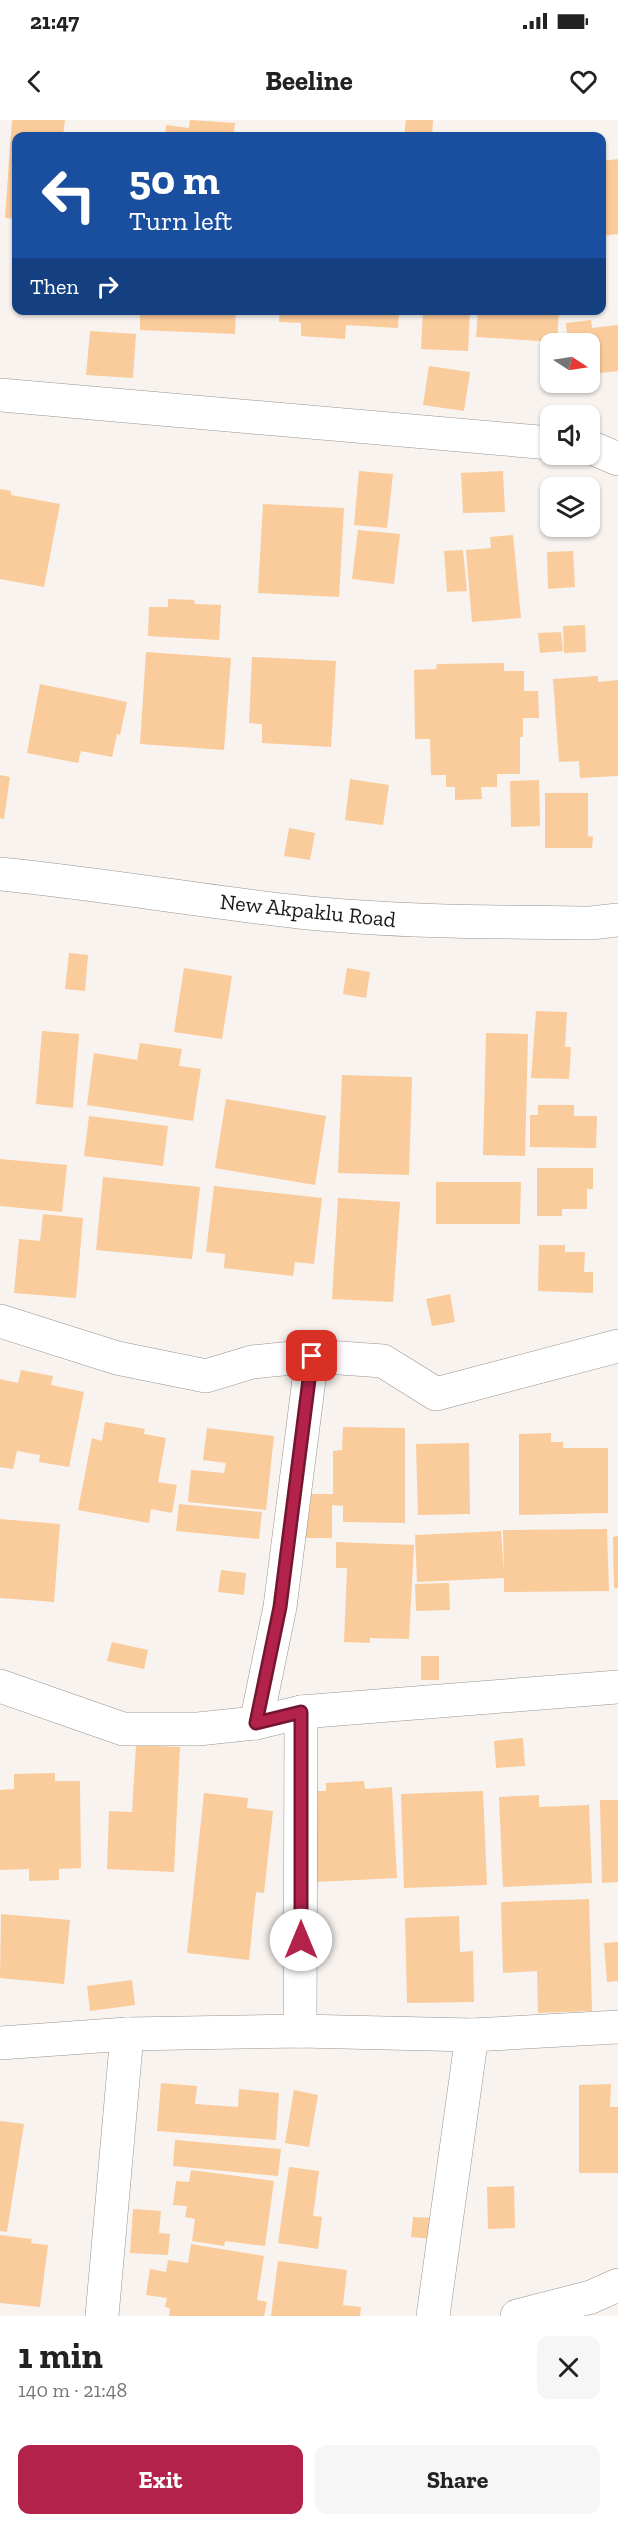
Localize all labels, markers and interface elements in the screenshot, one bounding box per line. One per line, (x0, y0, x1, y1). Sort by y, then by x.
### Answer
text: 21:47 (30, 8, 79, 35)
icon: back (18, 65, 51, 98)
text: Beeline (265, 65, 353, 97)
icon: heart (567, 65, 600, 98)
text: 50 m (129, 154, 220, 205)
icon: left (30, 156, 108, 234)
text: Turn left (129, 205, 232, 237)
icon: right (91, 270, 124, 303)
text: Then (30, 273, 79, 300)
north arrow (540, 333, 600, 393)
map controls (540, 333, 600, 537)
button: sound (540, 405, 600, 465)
button: layers (540, 477, 600, 537)
street label: New Akpaklu Road (219, 888, 397, 933)
pin (286, 1330, 337, 1381)
icon: arrive (295, 1339, 328, 1372)
position arrow (269, 1908, 333, 1972)
text: 1 min (18, 2334, 103, 2377)
button: close (537, 2336, 600, 2399)
text: 140 m · 21:48 (18, 2378, 127, 2402)
button: Exit (18, 2445, 303, 2514)
button: Share (315, 2445, 600, 2514)

